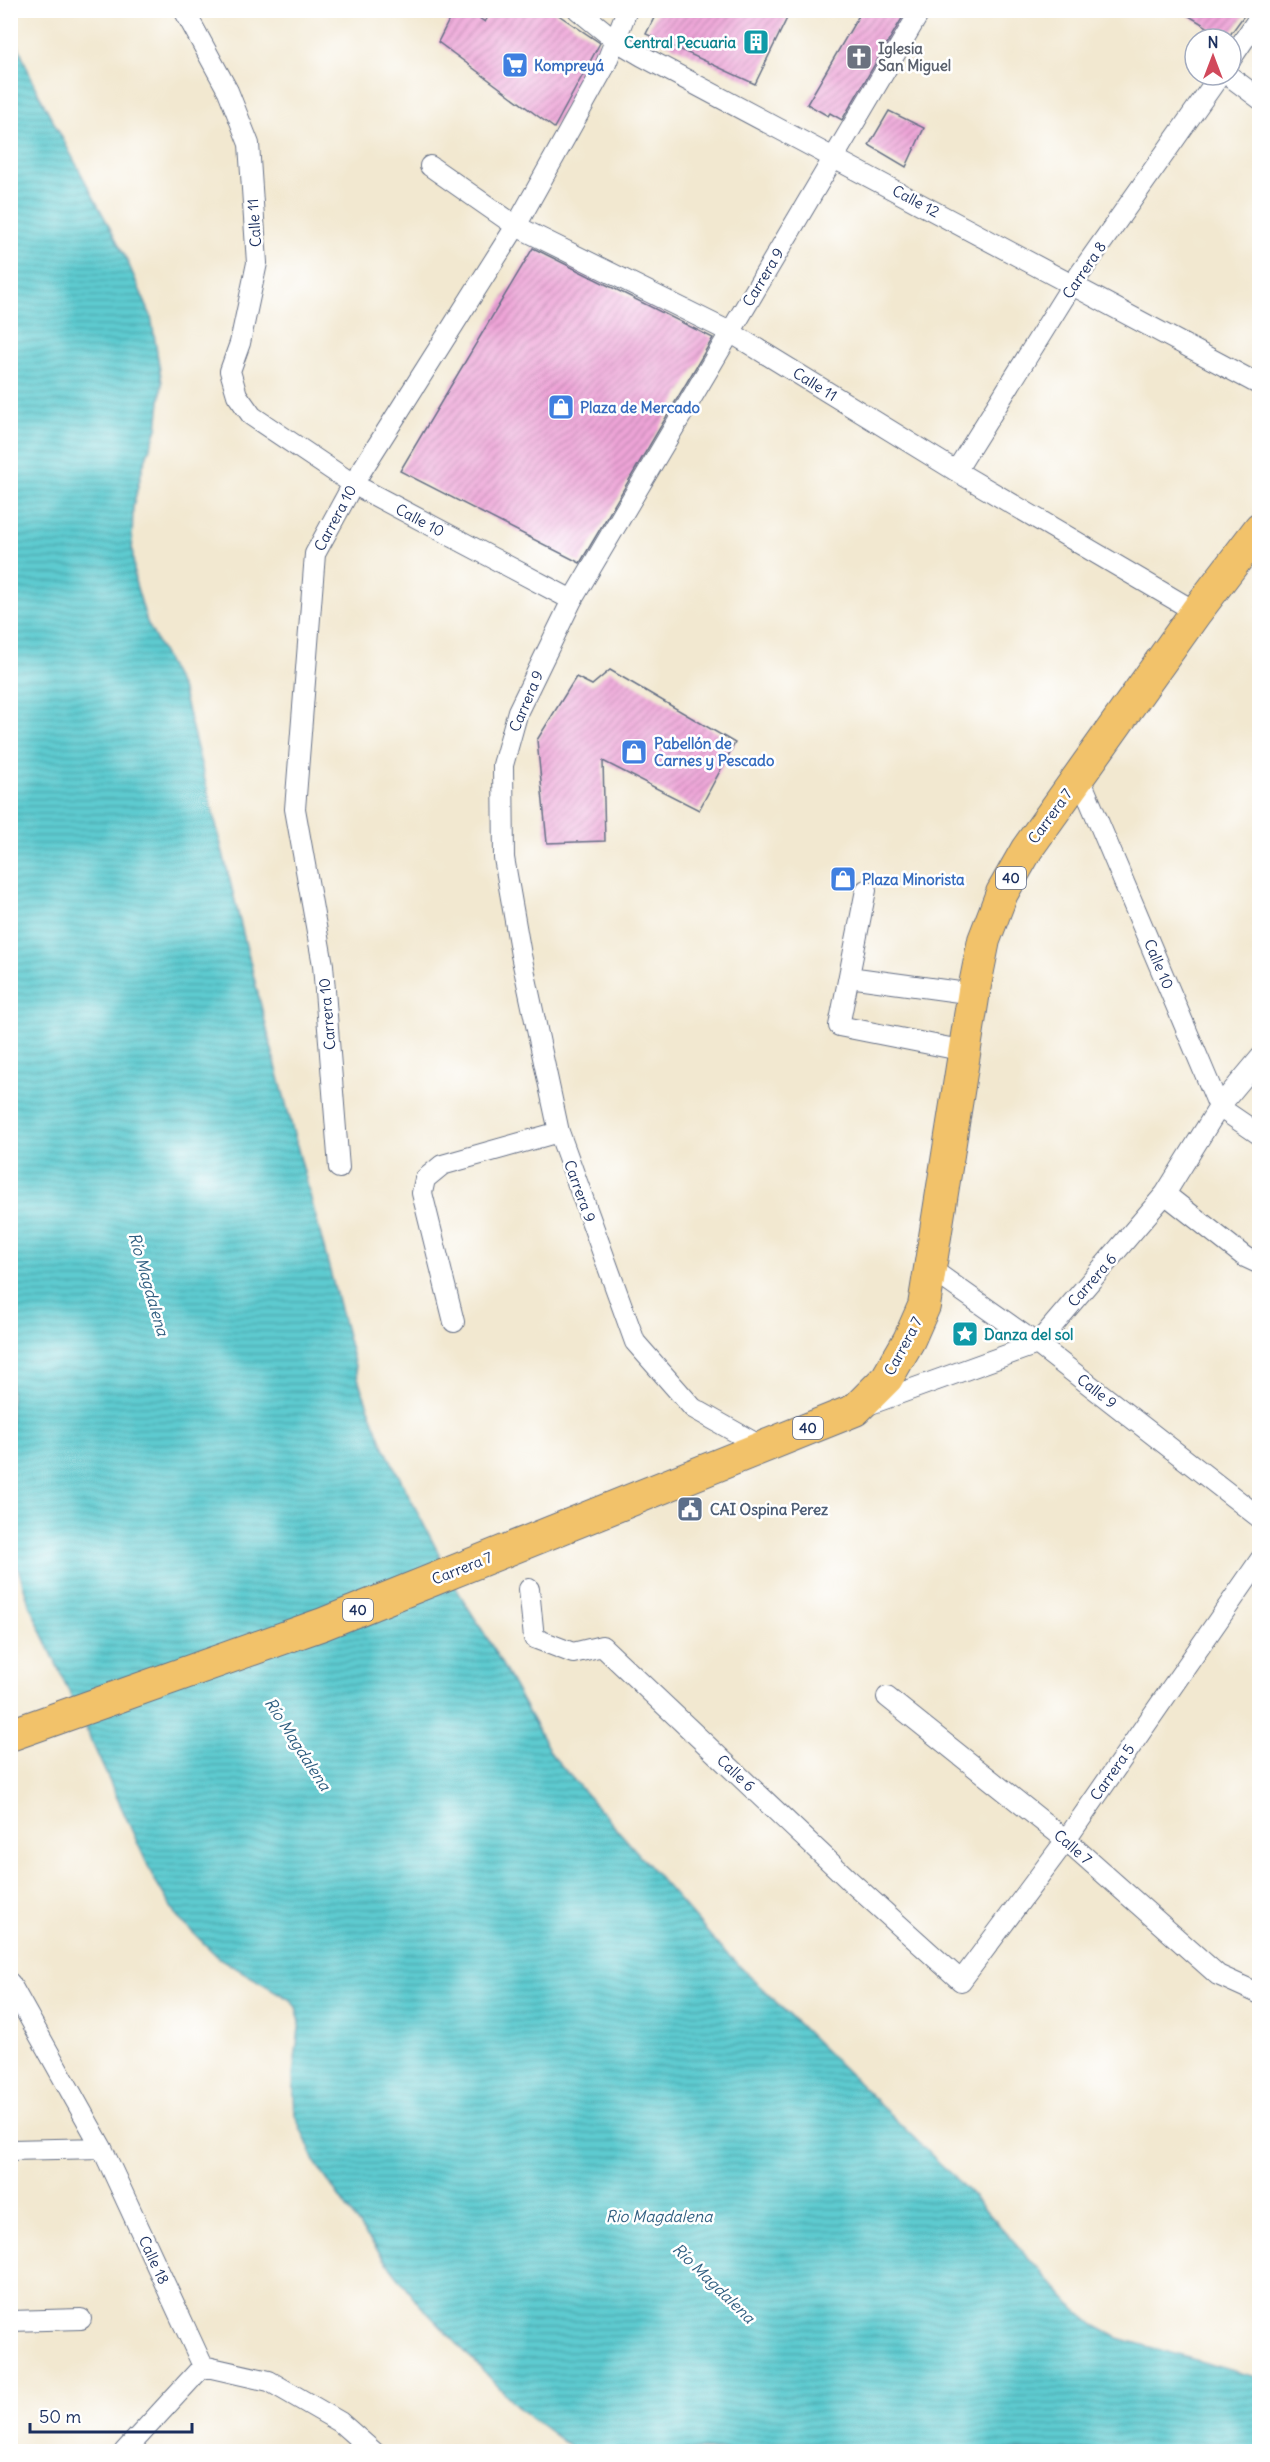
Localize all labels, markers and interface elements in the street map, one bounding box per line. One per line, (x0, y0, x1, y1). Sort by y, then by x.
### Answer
building icon: Central Pecuaria (741, 27, 771, 57)
north arrow (1183, 27, 1243, 87)
text: N (1207, 32, 1219, 52)
place label: Central Pecuaria (624, 33, 736, 52)
place label: Iglesia San Miguel (878, 39, 951, 76)
church icon: Iglesia San Miguel (844, 42, 874, 72)
supermarket icon: Kompreyá (500, 50, 530, 80)
place label: Kompreyá (534, 56, 605, 76)
street label: Calle 12 (889, 181, 943, 221)
street label: Calle 11 (243, 198, 265, 248)
street label: Carrera 8 (1058, 238, 1110, 302)
street label: Carrera 9 (738, 244, 788, 310)
street label: Calle 11 (789, 363, 841, 405)
shop icon: Plaza de Mercado (546, 392, 576, 422)
place label: Plaza de Mercado (580, 398, 701, 417)
street label: Carrera 10 (310, 482, 360, 554)
street label: Calle 10 (392, 499, 448, 541)
street label: Carrera 9 (505, 667, 547, 735)
place label: Pabellón de Carnes y Pescado (654, 734, 775, 771)
shop icon: Pabellón de Carnes y Pescado (619, 737, 649, 767)
street label: Carrera 7 (1024, 785, 1076, 847)
shop icon: Plaza Minorista (828, 864, 858, 894)
road number: 40 (996, 867, 1026, 889)
place label: Plaza Minorista (862, 870, 965, 889)
street label: Calle 10 (1140, 936, 1178, 992)
street label: Carrera 10 (314, 977, 340, 1051)
street label: Carrera 9 (560, 1157, 600, 1225)
water label: Río Magdalena (125, 1230, 174, 1339)
street label: Carrera 6 (1064, 1249, 1120, 1311)
street label: Carrera 7 (880, 1313, 926, 1379)
place icon: Danza del sol (950, 1319, 980, 1349)
place label: Danza del sol (984, 1325, 1073, 1344)
street label: Calle 9 (1073, 1370, 1121, 1412)
road number: 40 (793, 1417, 823, 1439)
public building icon: CAI Ospina Perez (675, 1494, 705, 1524)
place label: CAI Ospina Perez (710, 1500, 828, 1520)
street label: Carrera 7 (429, 1547, 495, 1589)
road number: 40 (343, 1599, 373, 1621)
water label: Río Magdalena (261, 1694, 336, 1795)
street label: Carrera 5 (1086, 1740, 1138, 1804)
street label: Calle 6 (713, 1751, 759, 1795)
street label: Calle 7 (1050, 1825, 1096, 1869)
water label: Rio Magdalena (606, 2206, 713, 2226)
street label: Calle 18 (135, 2233, 173, 2287)
water label: Río Magdalena (669, 2239, 760, 2328)
scale bar (30, 2396, 192, 2434)
text: 50 m (39, 2405, 81, 2428)

